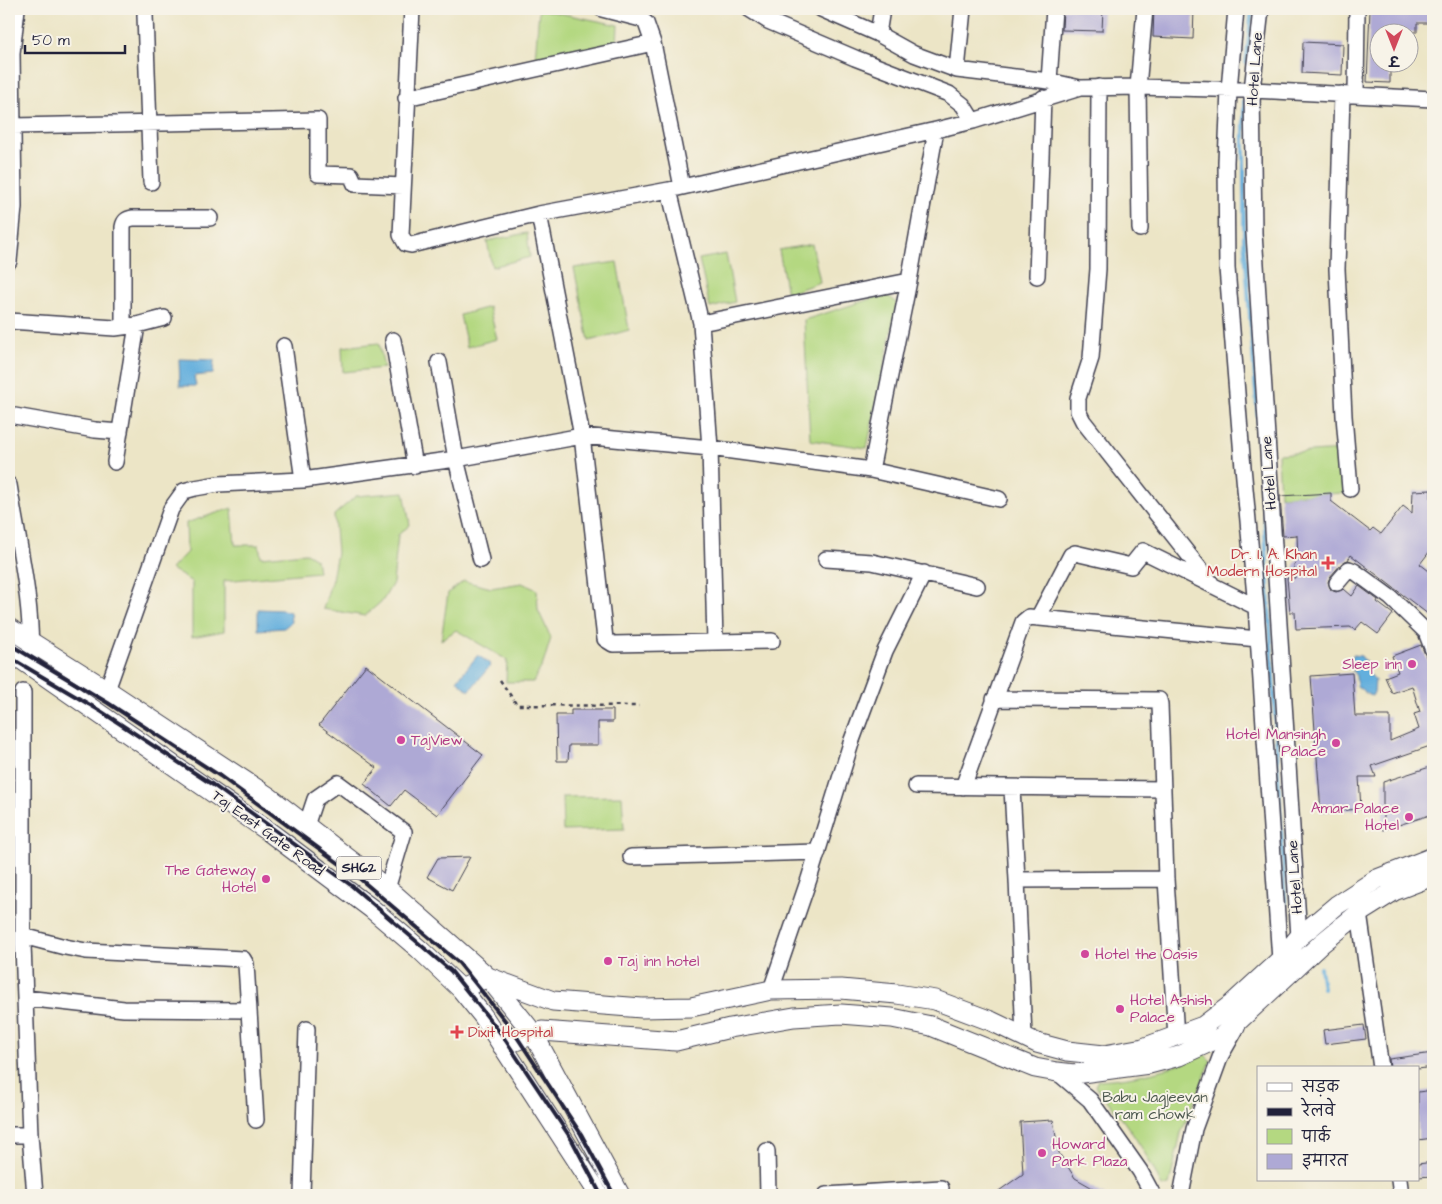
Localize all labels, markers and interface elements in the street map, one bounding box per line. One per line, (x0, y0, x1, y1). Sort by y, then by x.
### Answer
scale bar (25, 22, 125, 54)
north arrow (1370, 22, 1420, 72)
text: 50 m (32, 30, 70, 51)
street label: Hotel Lane (1242, 32, 1268, 106)
text: उ (1388, 50, 1401, 70)
street label: Hotel Lane (1256, 436, 1282, 510)
place label: Dr. I. A. Khan Modern Hospital (1207, 544, 1317, 582)
marker: Dr. I. A. Khan Modern Hospital (1321, 556, 1335, 570)
place label: Sleep inn (1342, 654, 1402, 675)
marker: Sleep inn (1406, 658, 1418, 670)
place label: Hotel Mansingh Palace (1226, 724, 1327, 762)
place label: TajView (411, 730, 463, 751)
marker: TajView (395, 734, 407, 746)
marker: Hotel Mansingh Palace (1330, 737, 1342, 749)
street label: Taj East Gate Road (207, 785, 329, 881)
place label: Amar Palace Hotel (1311, 798, 1399, 836)
marker: Amar Palace Hotel (1403, 811, 1415, 823)
street label: Hotel Lane (1282, 840, 1308, 914)
road number: SH62 (336, 856, 382, 880)
place label: The Gateway Hotel (165, 860, 256, 898)
marker: The Gateway Hotel (260, 873, 272, 885)
place label: Hotel the Oasis (1095, 944, 1198, 965)
marker: Hotel the Oasis (1079, 948, 1091, 960)
place label: Taj inn hotel (618, 951, 699, 972)
marker: Taj inn hotel (602, 955, 614, 967)
place label: Hotel Ashish Palace (1130, 990, 1212, 1028)
marker: Hotel Ashish Palace (1114, 1003, 1126, 1015)
place label: Dixit Hospital (468, 1022, 553, 1043)
marker: Dixit Hospital (450, 1025, 464, 1039)
legend (1257, 1066, 1420, 1182)
text: सड़क (1301, 1077, 1340, 1098)
park label: Babu Jagjeevan ram chowk (1102, 1087, 1208, 1125)
text: रेलवे (1300, 1097, 1336, 1122)
text: पार्क (1301, 1125, 1332, 1148)
place label: Howard Park Plaza (1052, 1134, 1128, 1172)
marker: Howard Park Plaza (1036, 1147, 1048, 1159)
text: इमारत (1302, 1151, 1349, 1172)

